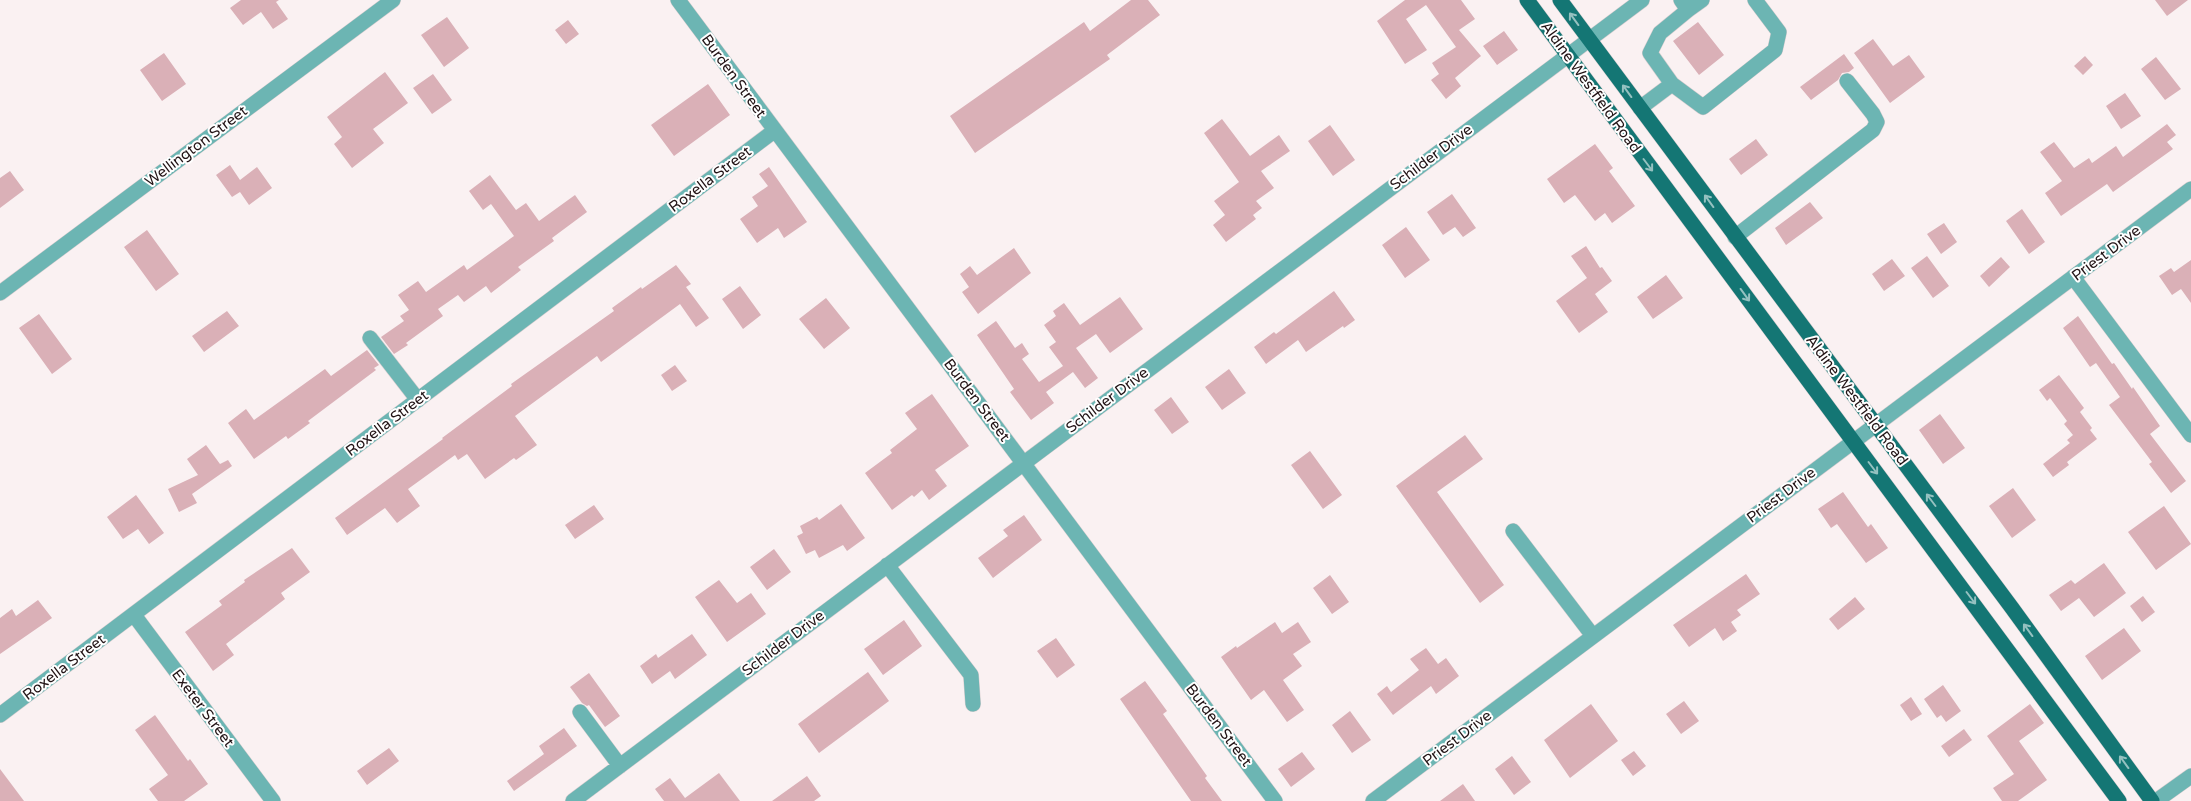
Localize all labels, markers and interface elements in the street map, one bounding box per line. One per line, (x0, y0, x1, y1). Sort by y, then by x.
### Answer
one-way arrow (1569, 13, 1580, 26)
street label: Aldine Westfield Road (1537, 18, 1645, 156)
street label: Burden Street (698, 31, 770, 121)
one-way arrow (1622, 85, 1633, 98)
street label: Wellington Street (141, 102, 251, 190)
street label: Schilder Drive (1386, 120, 1476, 194)
street label: Roxella Street (665, 142, 755, 216)
one-way arrow (1643, 157, 1654, 171)
one-way arrow (1704, 194, 1714, 208)
street label: Priest Drive (2068, 221, 2144, 285)
one-way arrow (1740, 288, 1750, 302)
street label: Aldine Westfield Road (1802, 331, 1912, 469)
street label: Burden Street (940, 355, 1014, 445)
street label: Schilder Drive (1062, 363, 1152, 437)
street label: Roxella Street (342, 386, 432, 460)
one-way arrow (1868, 461, 1878, 475)
street label: Priest Drive (1743, 463, 1819, 527)
one-way arrow (1926, 493, 1936, 507)
one-way arrow (1965, 591, 1976, 604)
street label: Schilder Drive (738, 606, 828, 680)
one-way arrow (2023, 623, 2033, 637)
street label: Roxella Street (19, 630, 109, 704)
street label: Exeter Street (168, 666, 238, 751)
street label: Burden Street (1182, 680, 1256, 770)
street label: Priest Drive (1419, 706, 1495, 770)
one-way arrow (2119, 755, 2129, 769)

